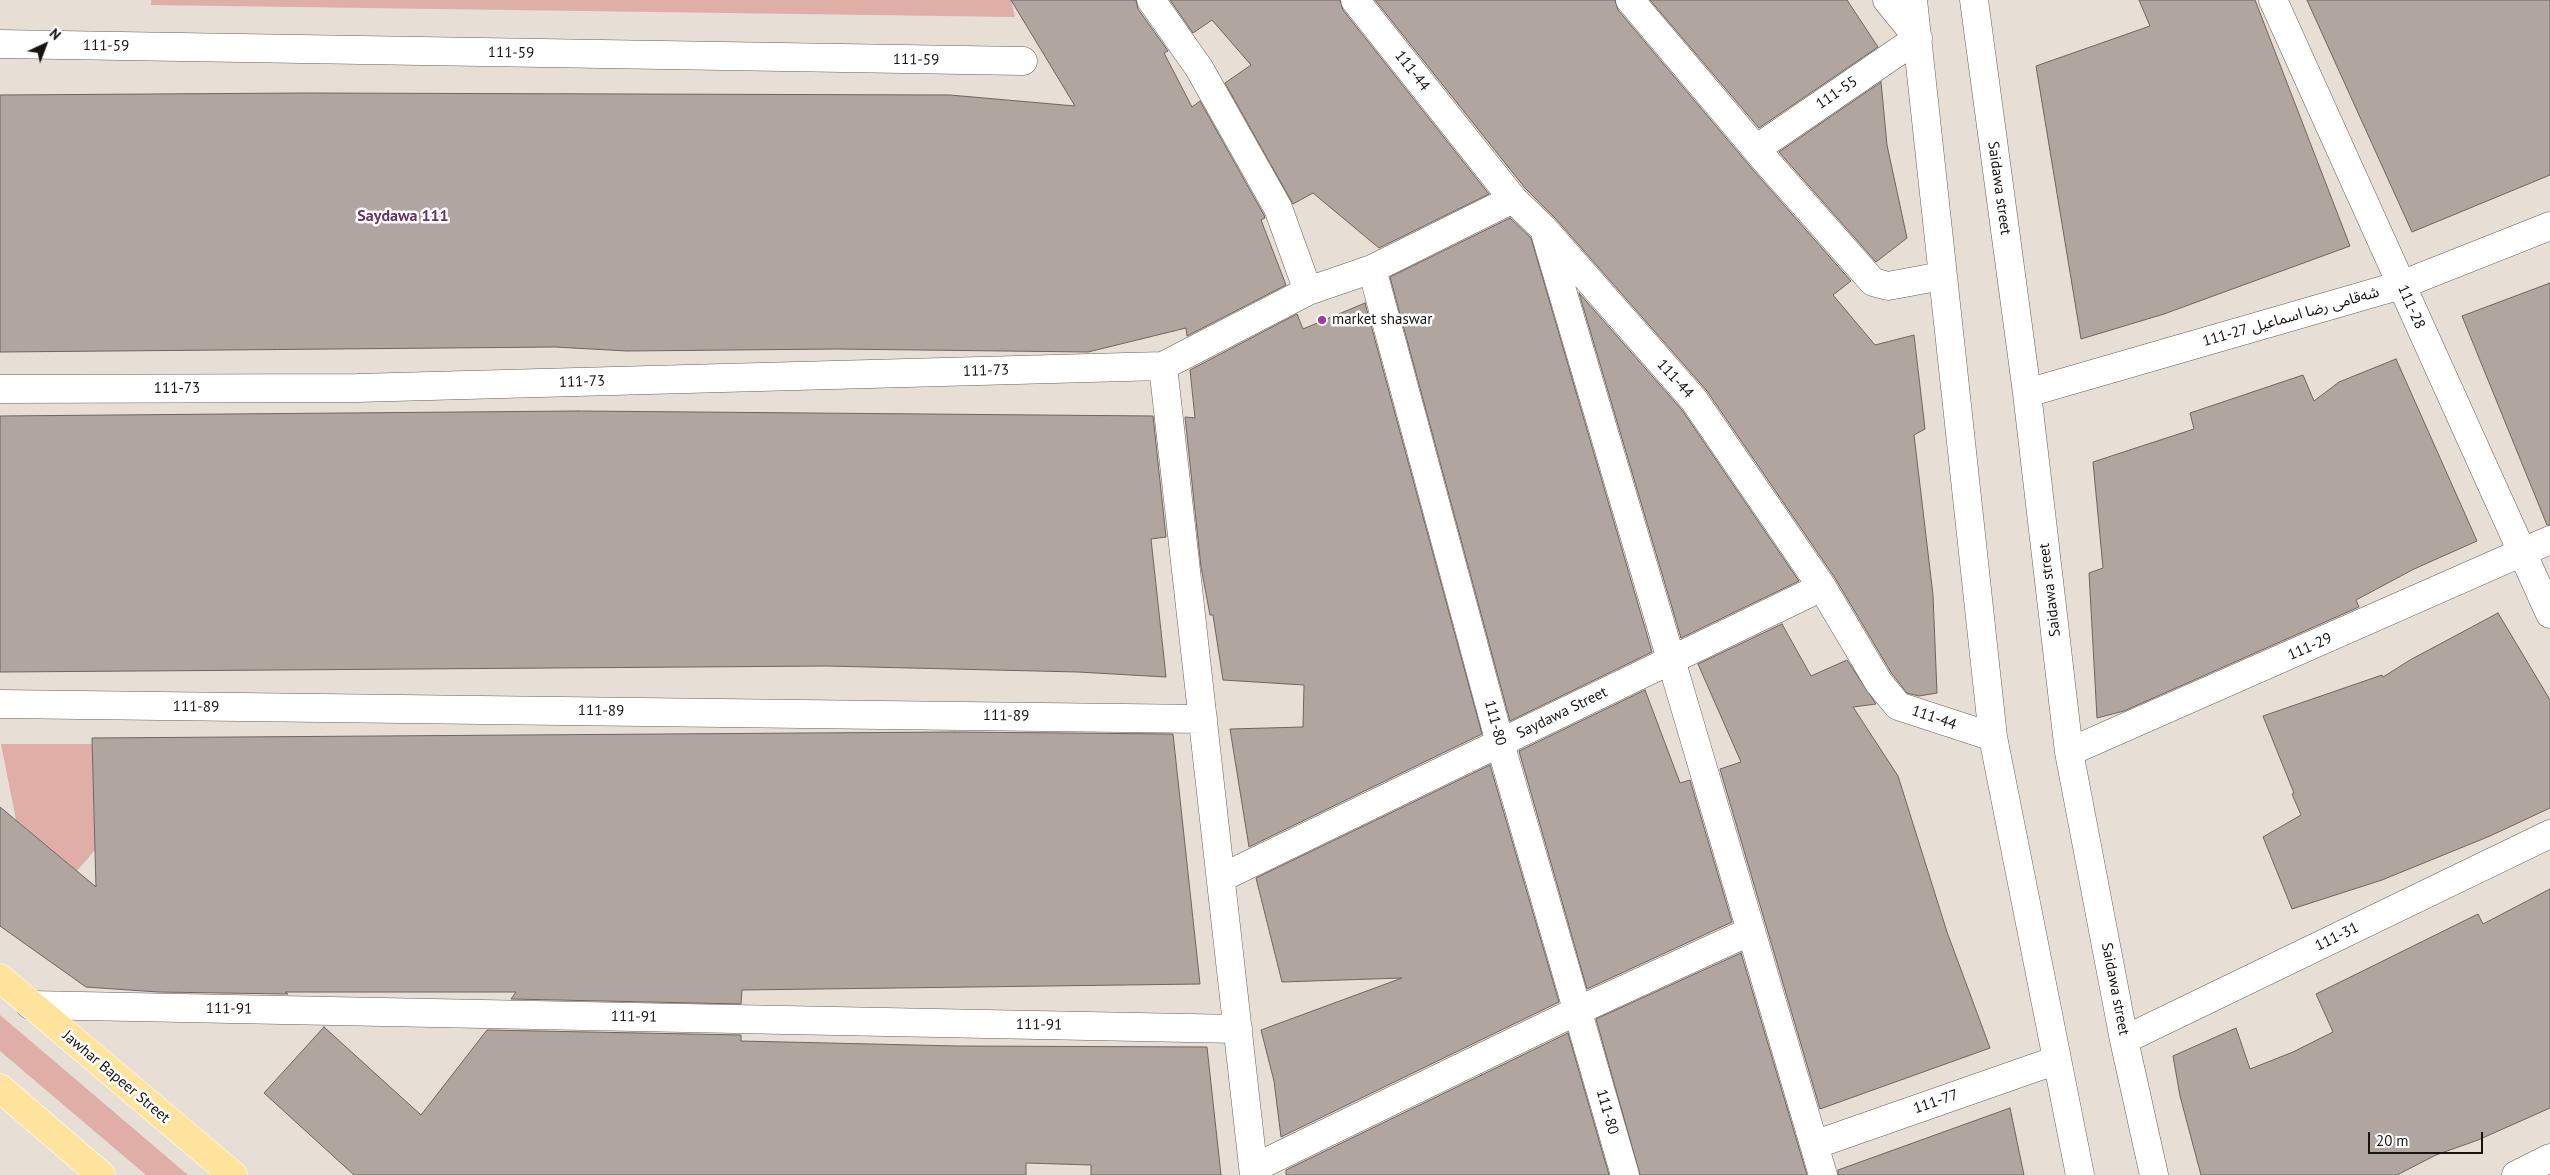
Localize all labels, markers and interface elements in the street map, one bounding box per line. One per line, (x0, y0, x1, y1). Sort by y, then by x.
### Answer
north arrow (20, 20, 70, 70)
text: N (46, 24, 65, 44)
street label: 111-59 (83, 37, 129, 55)
street label: 111-59 (488, 44, 534, 62)
street label: 111-44 (1391, 47, 1433, 95)
street label: 111-59 (893, 51, 939, 69)
street label: 111-55 (1813, 73, 1861, 113)
street label: Saidawa street (1984, 140, 2014, 236)
district label: Saydawa 111 (357, 206, 449, 226)
street label: 111-28 (2393, 282, 2429, 332)
street label: 111-27 شەقامی رضا اسماعيل (2201, 283, 2381, 351)
place label: market shaswar (1332, 311, 1432, 329)
marker: market shaswar (1316, 314, 1328, 326)
street label: 111-44 (1653, 356, 1697, 402)
street label: 111-73 (963, 361, 1009, 381)
street label: 111-73 (559, 372, 605, 392)
street label: 111-73 (154, 380, 200, 398)
street label: Saidawa street (2035, 542, 2065, 638)
street label: 111-29 (2285, 629, 2335, 665)
street label: Saydawa Street (1514, 683, 1610, 743)
street label: 111-89 (173, 698, 219, 716)
street label: 111-80 (1480, 698, 1510, 748)
street label: 111-89 (578, 702, 624, 720)
street label: 111-44 (1909, 702, 1959, 734)
street label: 111-89 (983, 707, 1029, 725)
street label: 111-31 (2312, 919, 2362, 955)
street label: Saidawa street (2097, 941, 2133, 1037)
street label: 111-91 (206, 1000, 252, 1018)
street label: 111-91 (611, 1008, 657, 1026)
street label: 111-91 (1016, 1016, 1062, 1034)
street label: Jawhar Bapeer Street (59, 1027, 173, 1127)
street label: 111-77 (1911, 1086, 1961, 1118)
street label: 111-80 (1592, 1087, 1622, 1137)
scale bar (2370, 1122, 2485, 1154)
text: 20 m (2376, 1131, 2409, 1150)

